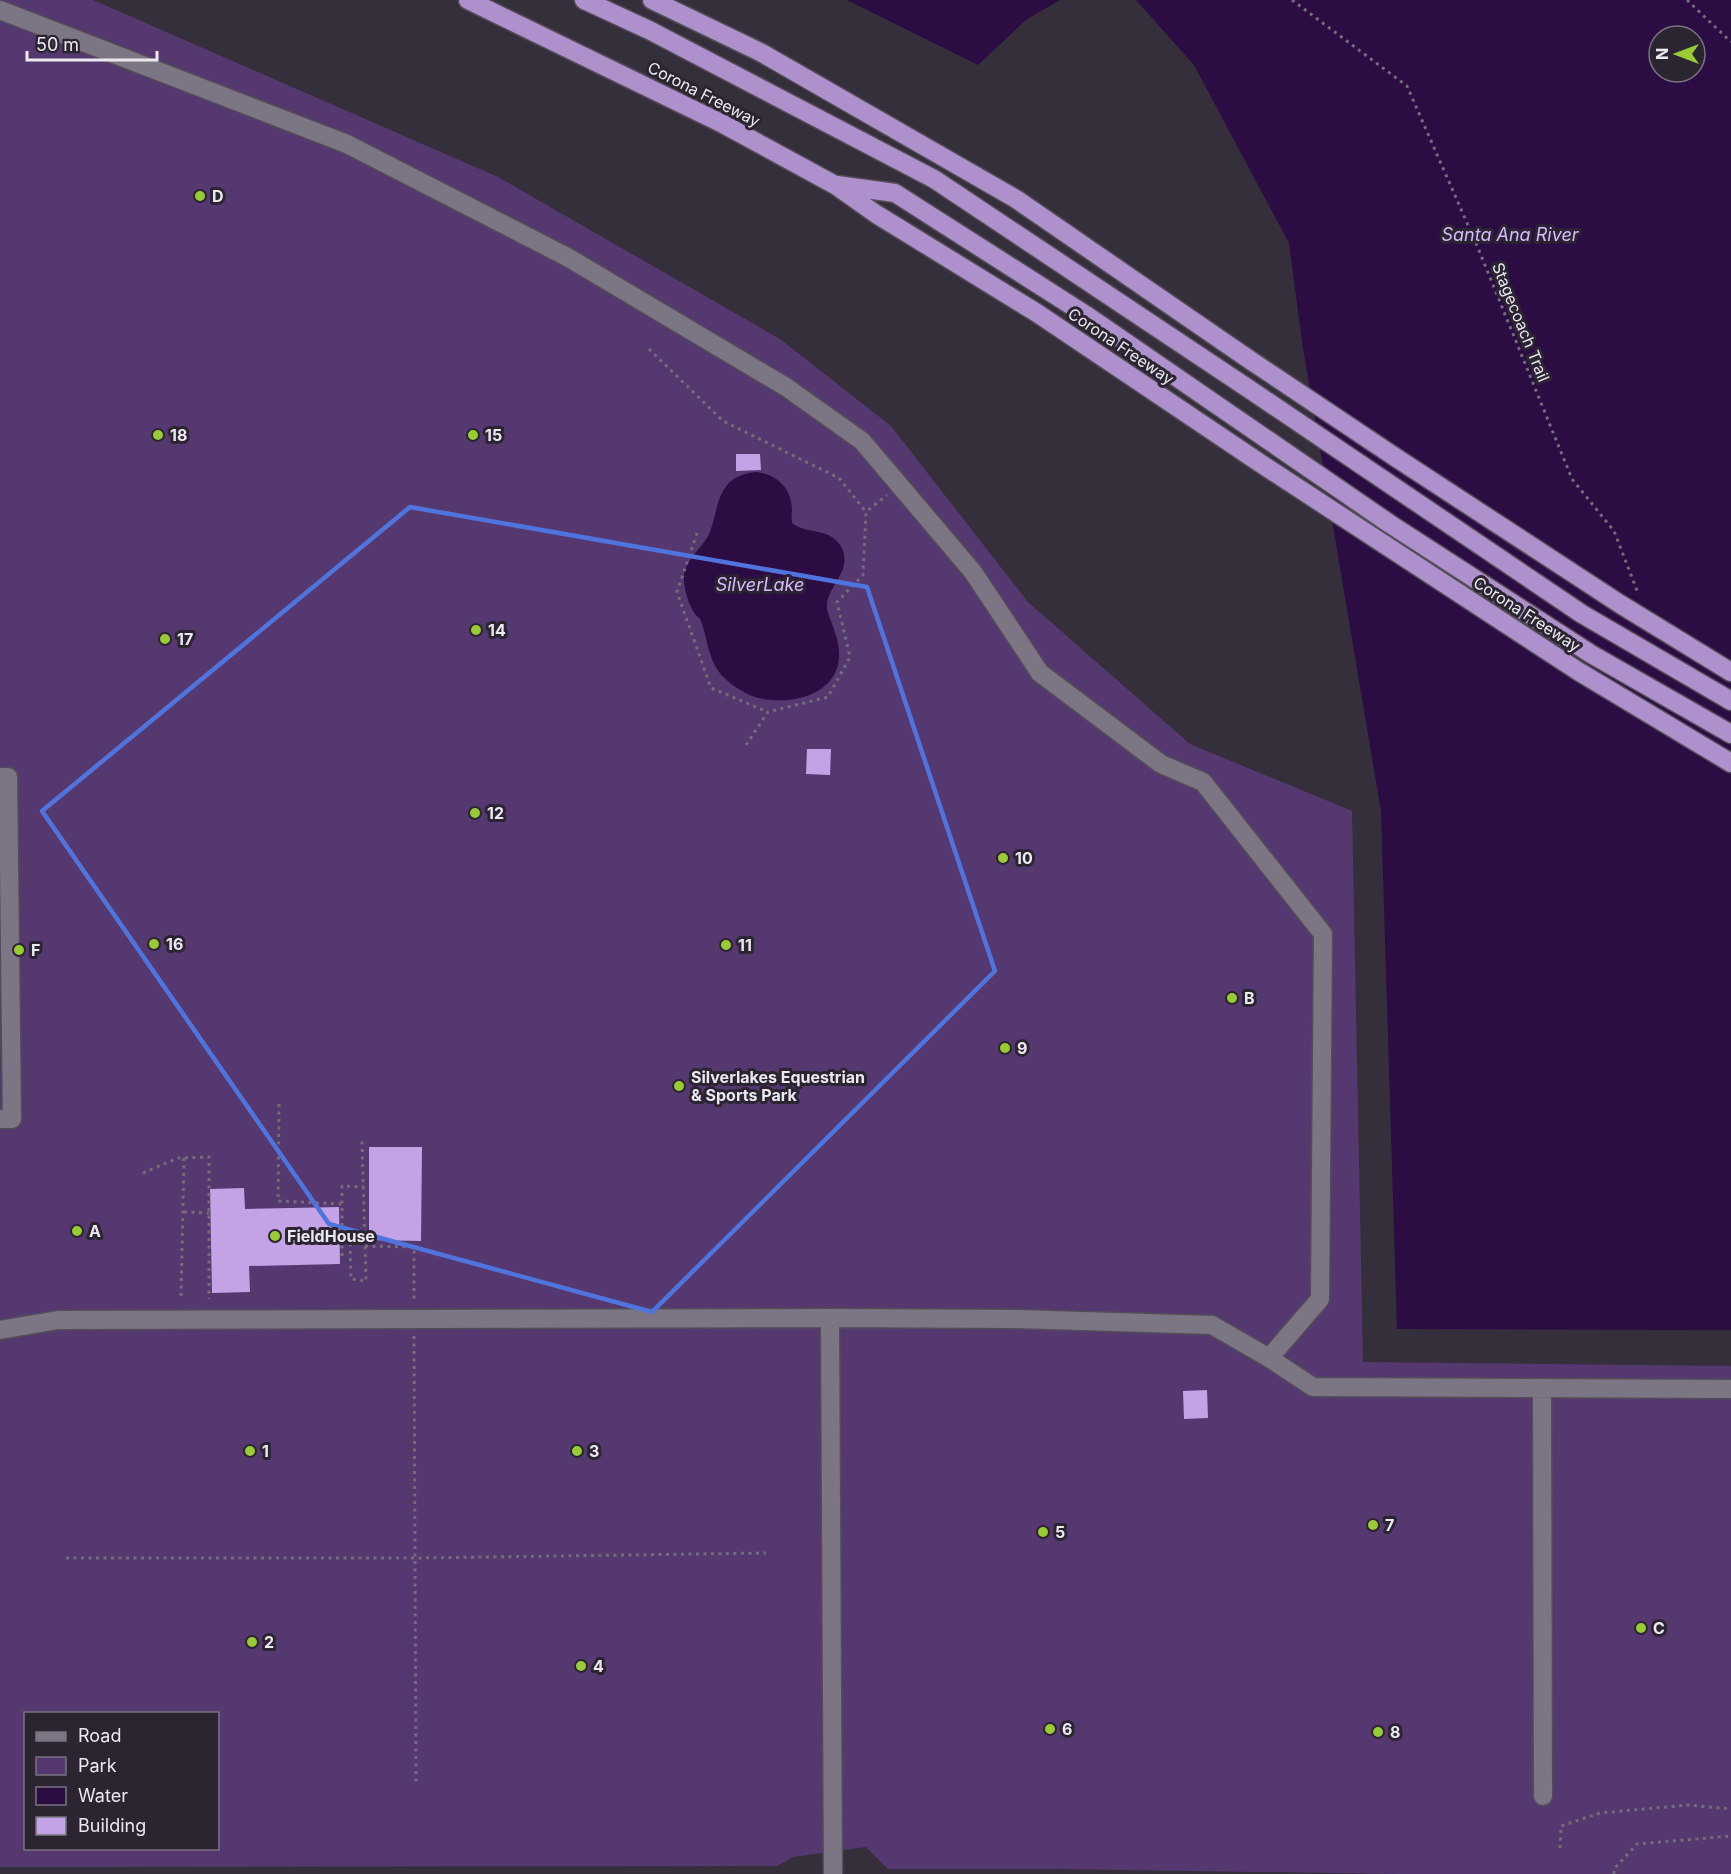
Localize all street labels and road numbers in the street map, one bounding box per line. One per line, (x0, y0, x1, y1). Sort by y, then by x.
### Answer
street label: Corona Freeway (644, 57, 764, 131)
street label: Stagecoach Trail (1488, 259, 1554, 385)
street label: Corona Freeway (1064, 303, 1178, 389)
street label: Corona Freeway (1470, 572, 1584, 656)

